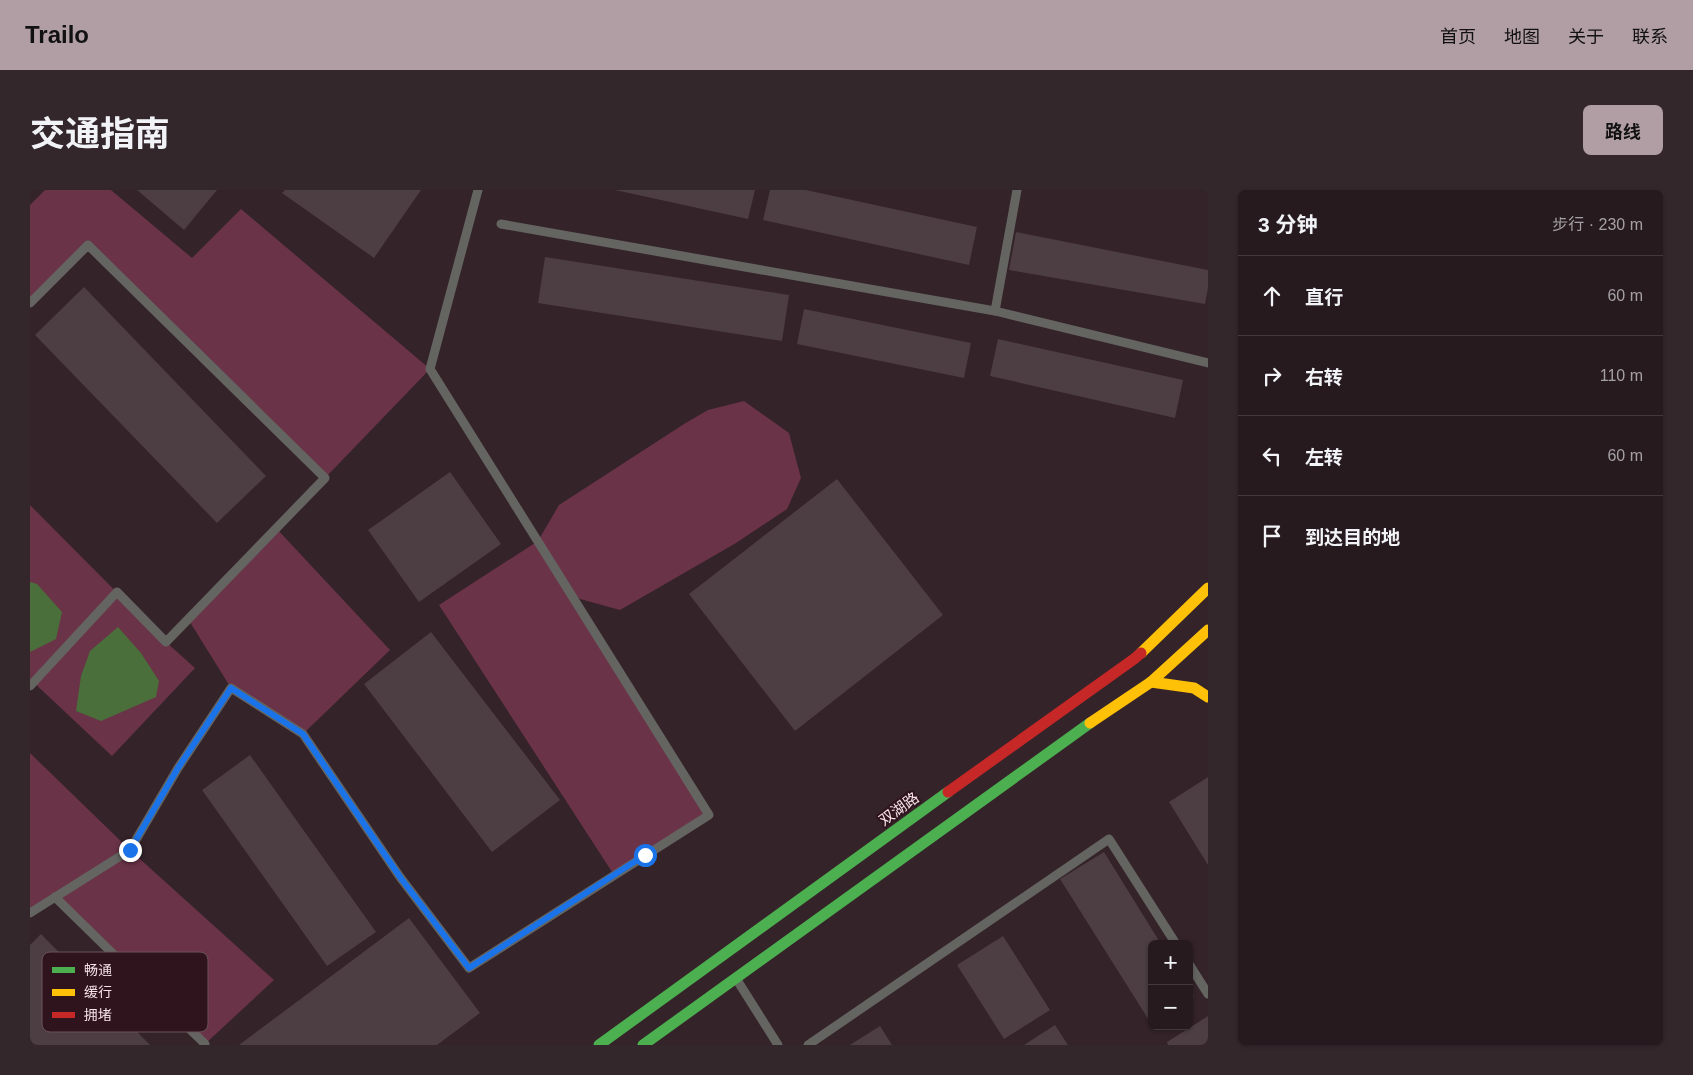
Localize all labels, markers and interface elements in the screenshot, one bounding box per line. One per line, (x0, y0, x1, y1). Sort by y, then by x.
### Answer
text: Trailo (25, 21, 89, 48)
text: 首页 (1440, 27, 1476, 47)
text: 地图 (1504, 27, 1540, 47)
text: 关于 (1568, 27, 1604, 47)
text: 联系 (1632, 27, 1668, 47)
button: 路线 (1583, 105, 1663, 155)
text: 交通指南 (30, 114, 170, 153)
text: 3 分钟 (1258, 213, 1318, 236)
text: 步行 · 230 m (1552, 216, 1643, 233)
icon: ahead (1258, 282, 1286, 310)
text: 直行 (1305, 287, 1343, 308)
text: 60 m (1607, 287, 1643, 304)
icon: right (1258, 362, 1286, 390)
text: 右转 (1305, 367, 1343, 388)
text: 110 m (1600, 367, 1643, 384)
icon: left (1258, 442, 1286, 470)
text: 左转 (1305, 447, 1343, 468)
text: 60 m (1607, 447, 1643, 464)
icon: arrive (1258, 522, 1286, 550)
text: 到达目的地 (1305, 527, 1400, 548)
street label: 双湖路 (876, 788, 922, 829)
route end (119, 839, 142, 862)
route start (634, 844, 657, 867)
map controls (1148, 940, 1193, 1030)
button: + (1148, 940, 1193, 985)
legend (42, 952, 208, 1032)
text: 畅通 (84, 962, 112, 978)
text: 缓行 (84, 984, 112, 1000)
button: − (1148, 985, 1193, 1030)
text: 拥堵 (84, 1007, 112, 1023)

